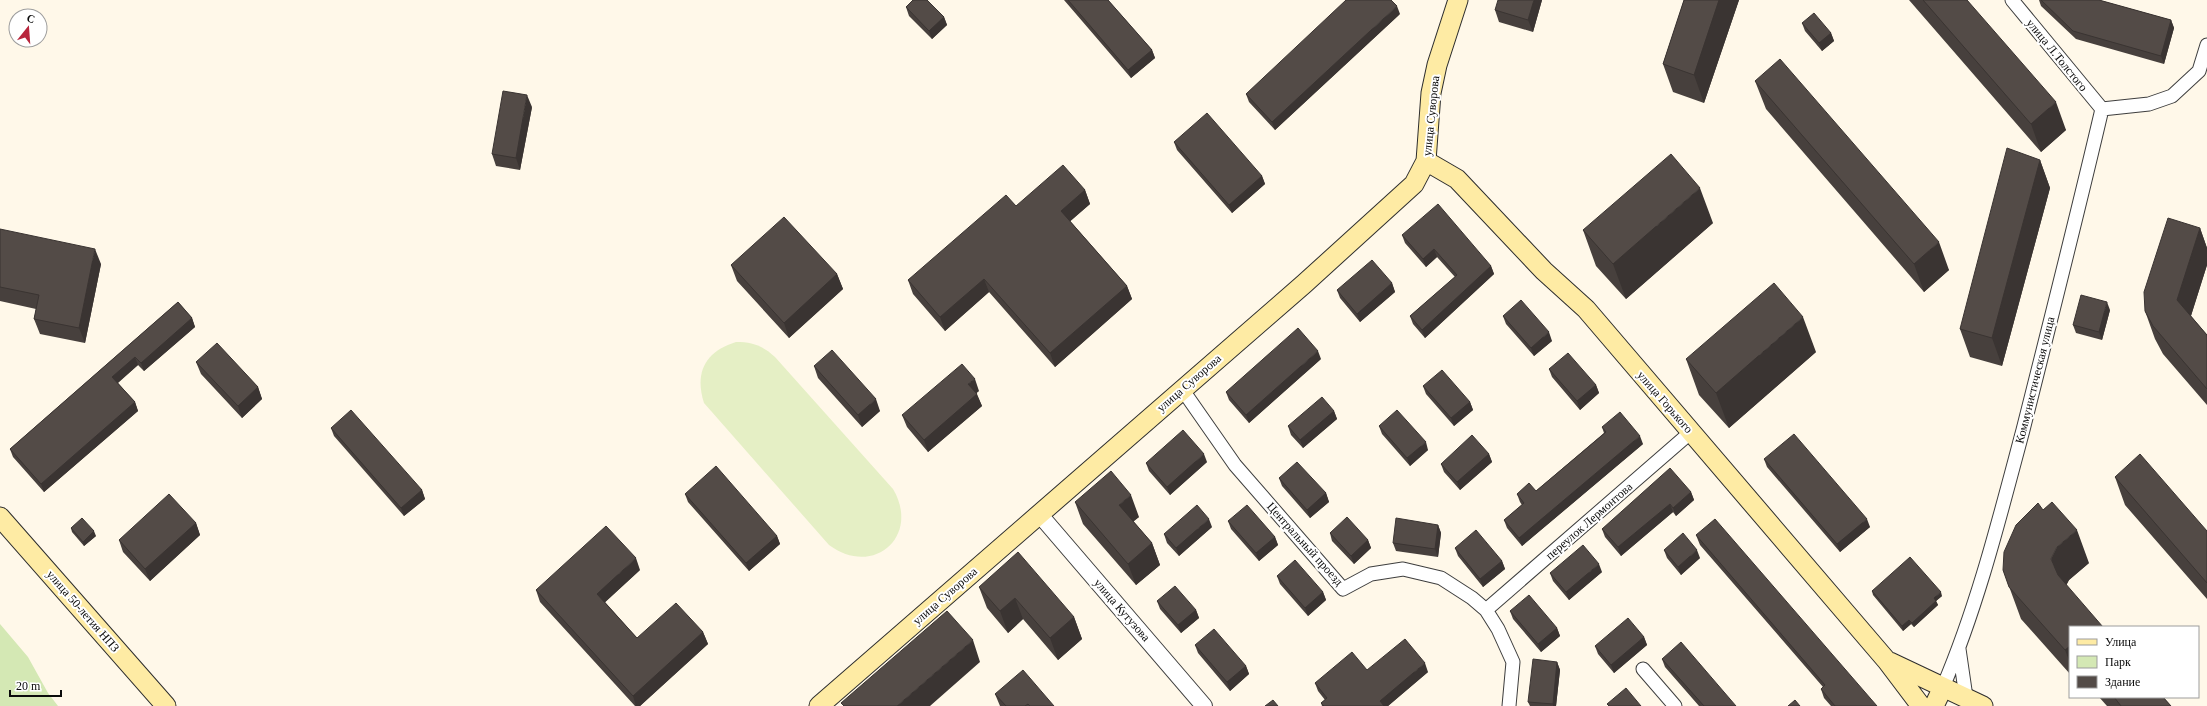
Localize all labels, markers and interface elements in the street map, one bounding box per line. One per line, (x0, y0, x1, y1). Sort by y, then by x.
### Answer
north arrow (8, 8, 48, 48)
text: С (25, 12, 37, 25)
street label: улица Л.Толстого (2024, 16, 2090, 94)
street label: улица Суворова (1420, 74, 1442, 157)
street label: Коммунистическая улица (2012, 314, 2058, 445)
street label: улица Суворова (1154, 351, 1225, 415)
street label: улица Горького (1634, 368, 1696, 436)
street label: переулок Лермонтова (1543, 479, 1636, 562)
street label: Центральный проезд (1264, 499, 1346, 589)
street label: улица Суворова (910, 564, 981, 628)
street label: улица 50-летия НПЗ (44, 567, 122, 655)
street label: улица Кутузова (1091, 576, 1153, 645)
legend (2069, 626, 2199, 698)
text: Улица (2105, 635, 2137, 649)
text: Парк (2105, 655, 2131, 669)
scale bar (10, 672, 61, 698)
text: Здание (2105, 675, 2140, 689)
text: 20 m (16, 679, 41, 693)

